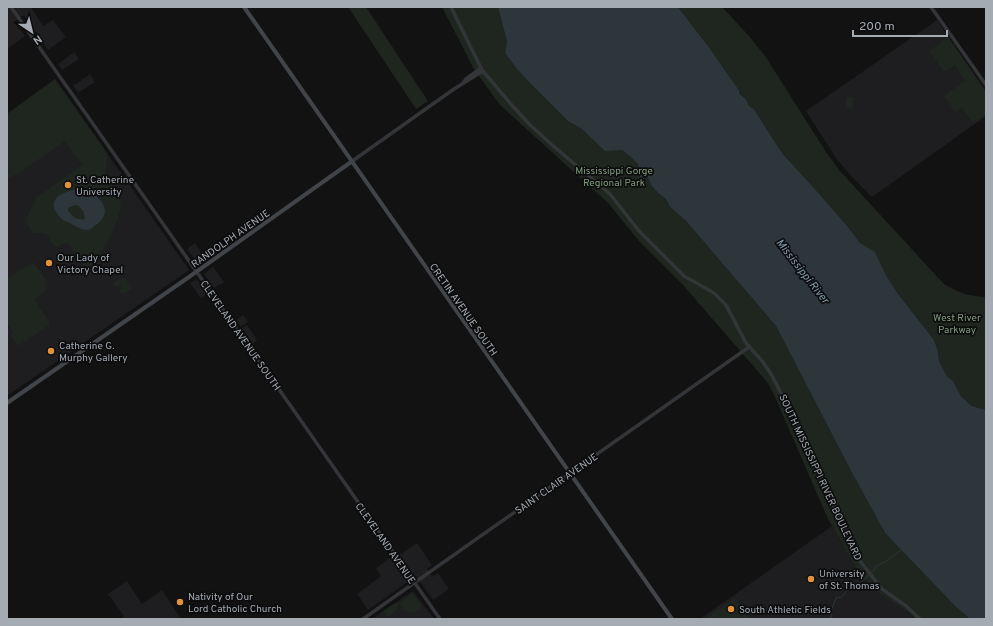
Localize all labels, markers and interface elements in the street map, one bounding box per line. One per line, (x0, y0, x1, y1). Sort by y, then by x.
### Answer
north arrow (12, 12, 52, 52)
scale bar (853, 12, 947, 38)
text: 200 m (859, 19, 895, 35)
text: N (30, 31, 44, 47)
park label: Mississippi Gorge Regional Park (575, 165, 653, 190)
place label: St. Catherine University (76, 174, 134, 199)
marker: St. Catherine University (63, 180, 73, 190)
street label: RANDOLPH AVENUE (189, 207, 273, 271)
water label: Mississippi River (773, 236, 832, 308)
place label: Our Lady of Victory Chapel (57, 252, 123, 277)
marker: Our Lady of Victory Chapel (44, 258, 54, 268)
street label: CRETIN AVENUE SOUTH (426, 261, 500, 359)
street label: CLEVELAND AVENUE SOUTH (197, 278, 283, 394)
park label: West River Parkway (933, 312, 981, 337)
place label: Catherine G. Murphy Gallery (59, 340, 128, 365)
marker: Catherine G. Murphy Gallery (46, 346, 56, 356)
street label: SOUTH MISSISSIPPI RIVER BOULEVARD (775, 392, 864, 563)
street label: SAINT CLAIR AVENUE (513, 451, 601, 518)
street label: CLEVELAND AVENUE (352, 501, 418, 587)
place label: University of St. Thomas (819, 568, 880, 593)
marker: University of St. Thomas (806, 574, 816, 584)
place label: Nativity of Our Lord Catholic Church (188, 591, 282, 616)
marker: Nativity of Our Lord Catholic Church (175, 597, 185, 607)
marker: South Athletic Fields (726, 604, 736, 614)
place label: South Athletic Fields (739, 604, 831, 617)

